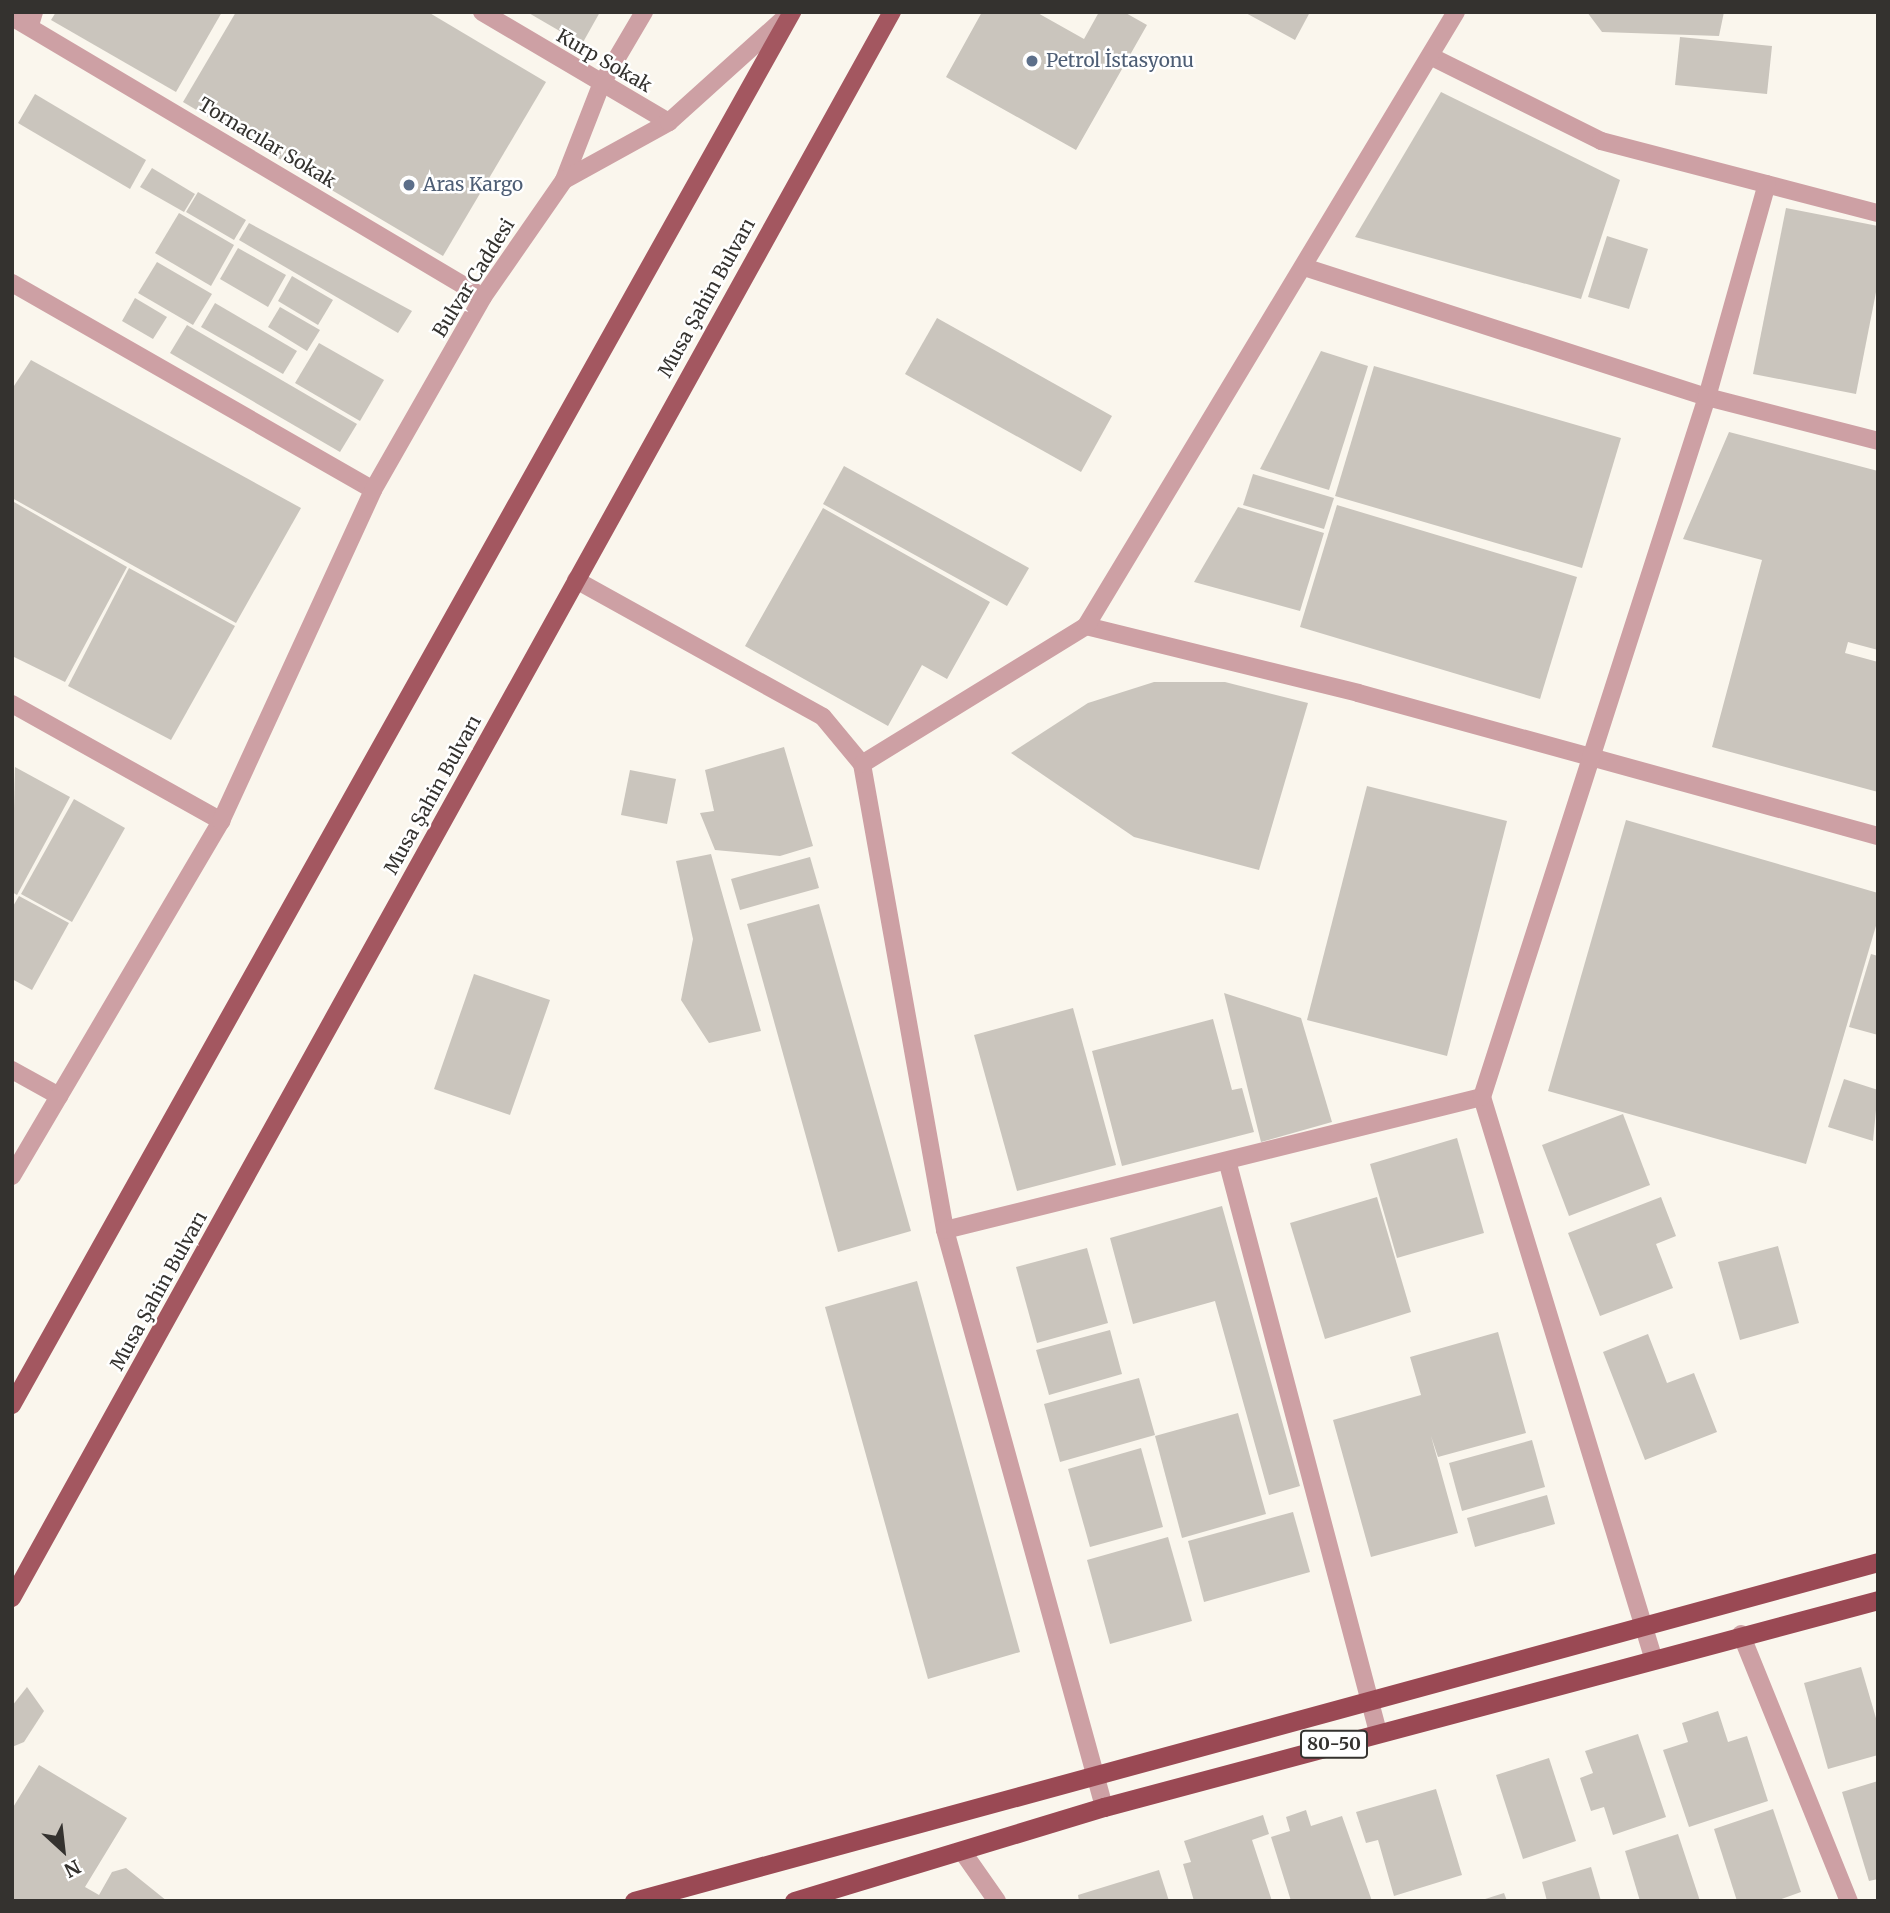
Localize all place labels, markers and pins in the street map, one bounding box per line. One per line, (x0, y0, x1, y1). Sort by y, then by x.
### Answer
place label: Petrol İstasyonu (1046, 50, 1194, 72)
marker: Petrol İstasyonu (1024, 53, 1040, 69)
place label: Aras Kargo (423, 174, 523, 196)
marker: Aras Kargo (401, 177, 417, 193)

